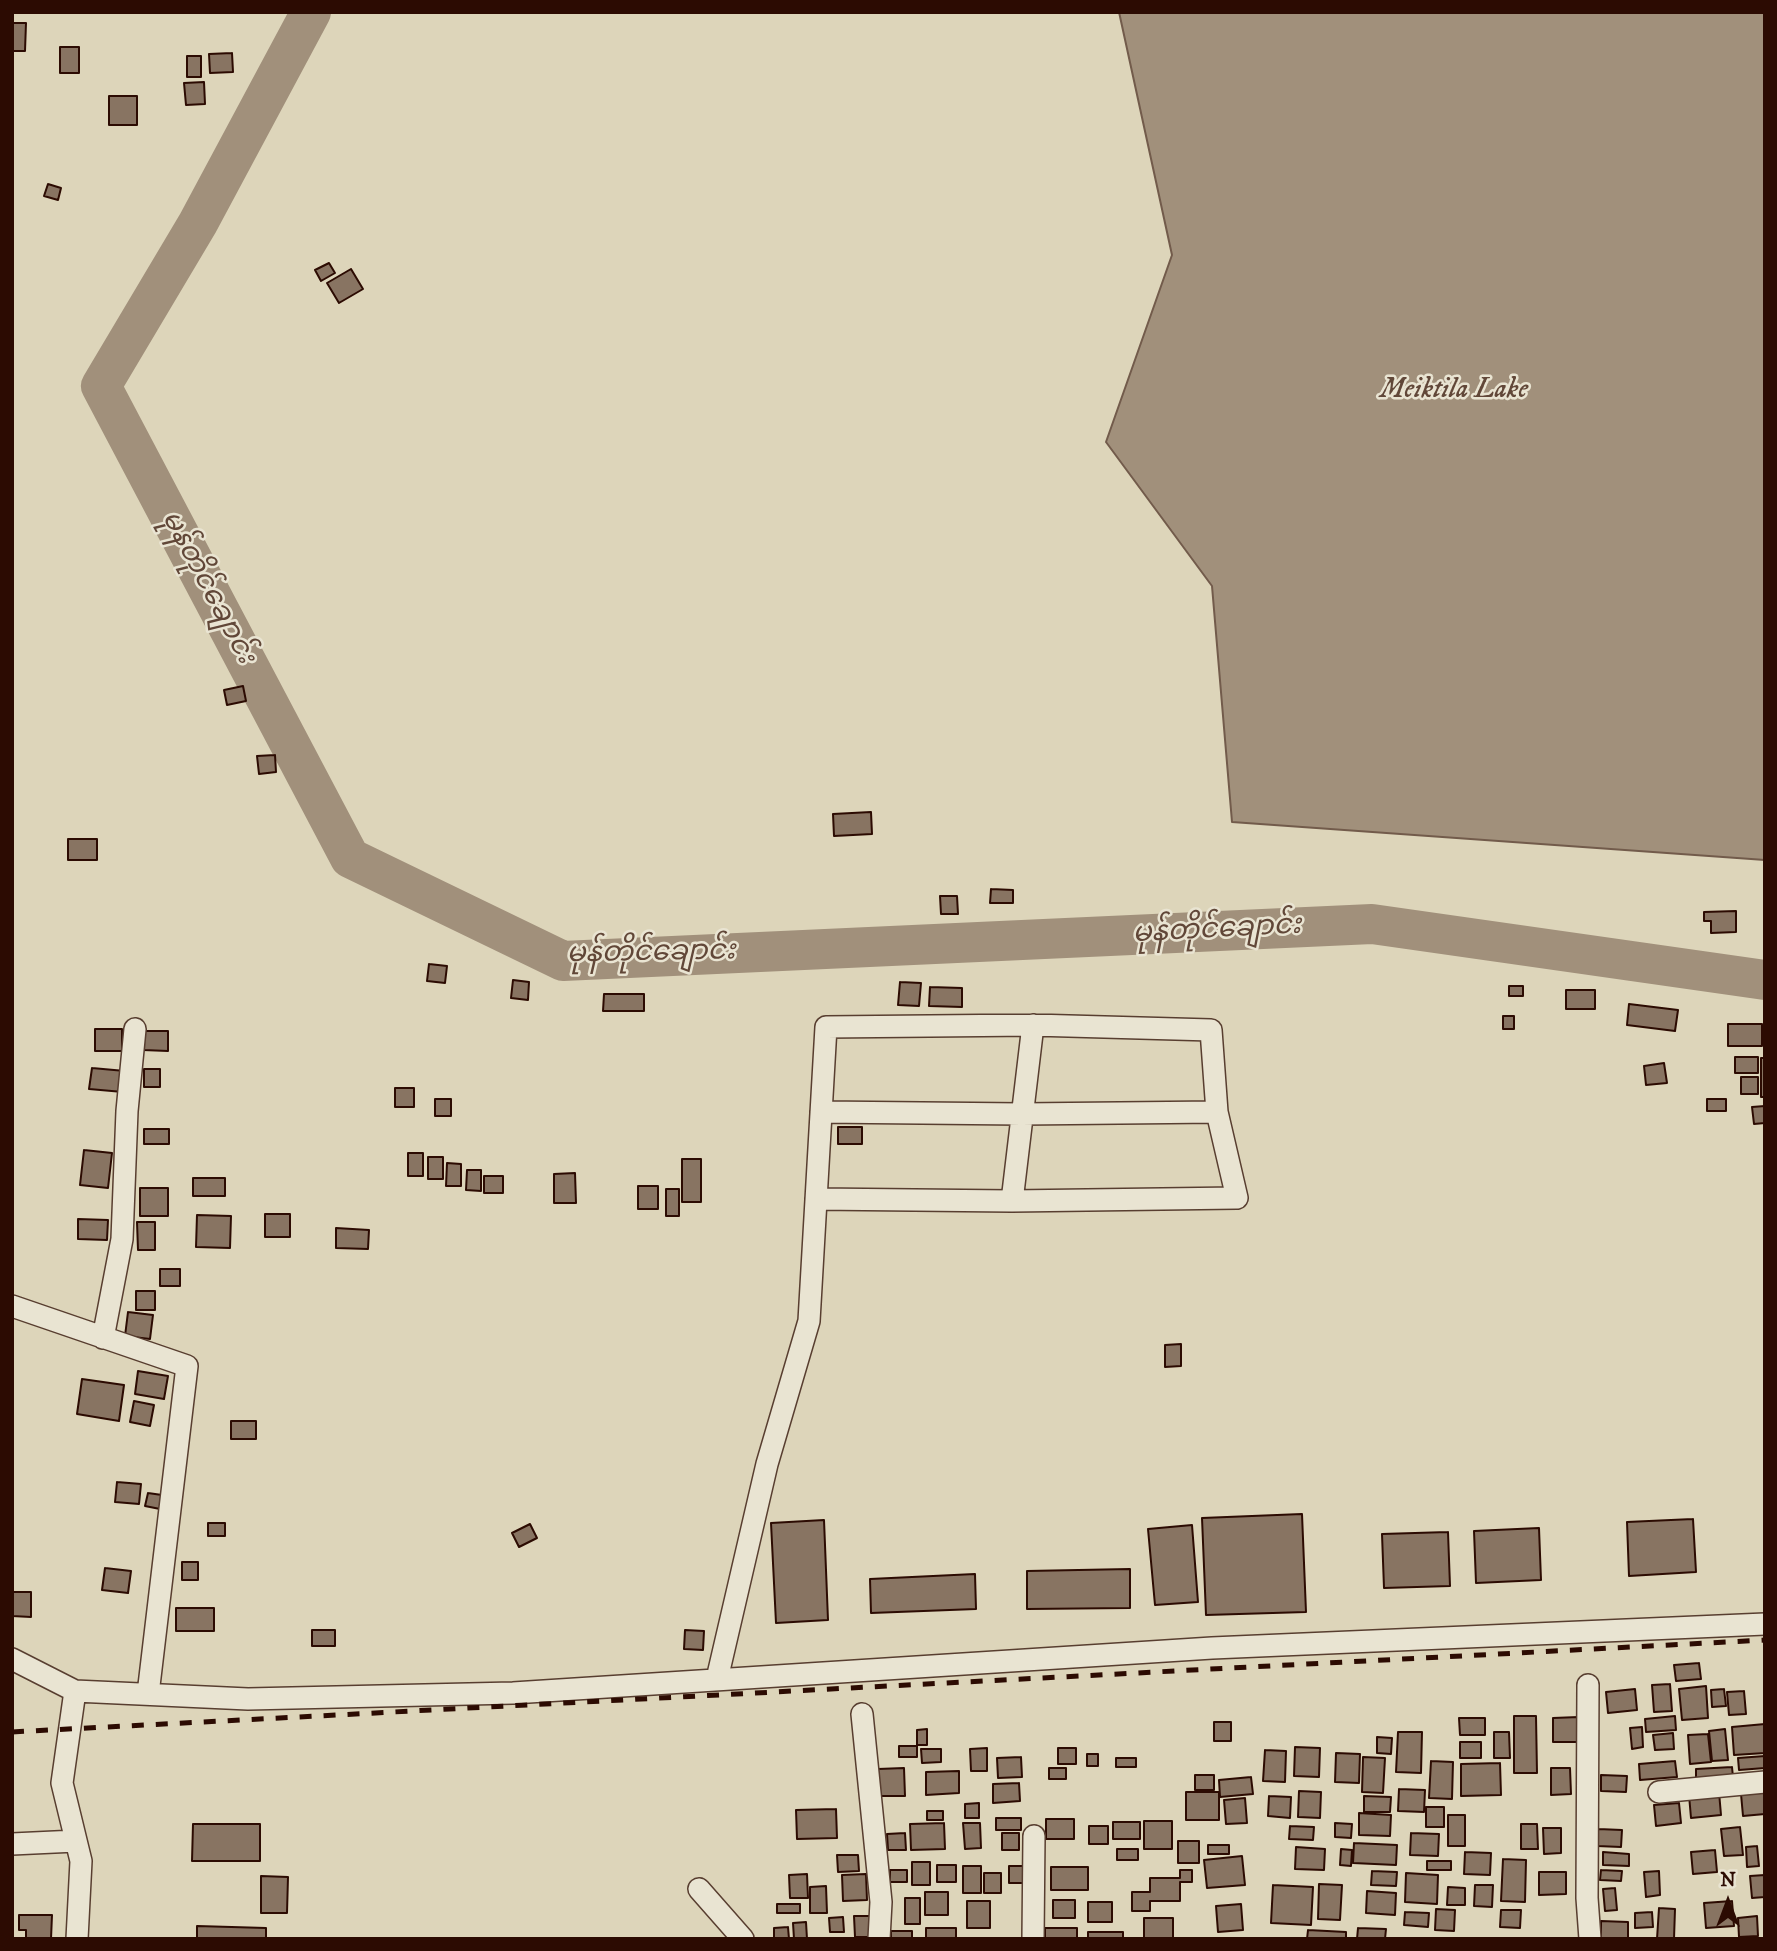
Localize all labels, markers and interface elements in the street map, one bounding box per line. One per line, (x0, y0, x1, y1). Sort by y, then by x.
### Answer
water label: Meiktila Lake (1380, 374, 1528, 408)
water label: မုန်တိုင်ချောင်း (153, 506, 261, 670)
water label: မုန်တိုင်ချောင်း (1132, 910, 1302, 952)
water label: မုန်တိုင်ချောင်း (566, 936, 736, 972)
north arrow (1693, 1867, 1763, 1937)
text: N (1720, 1869, 1736, 1892)

